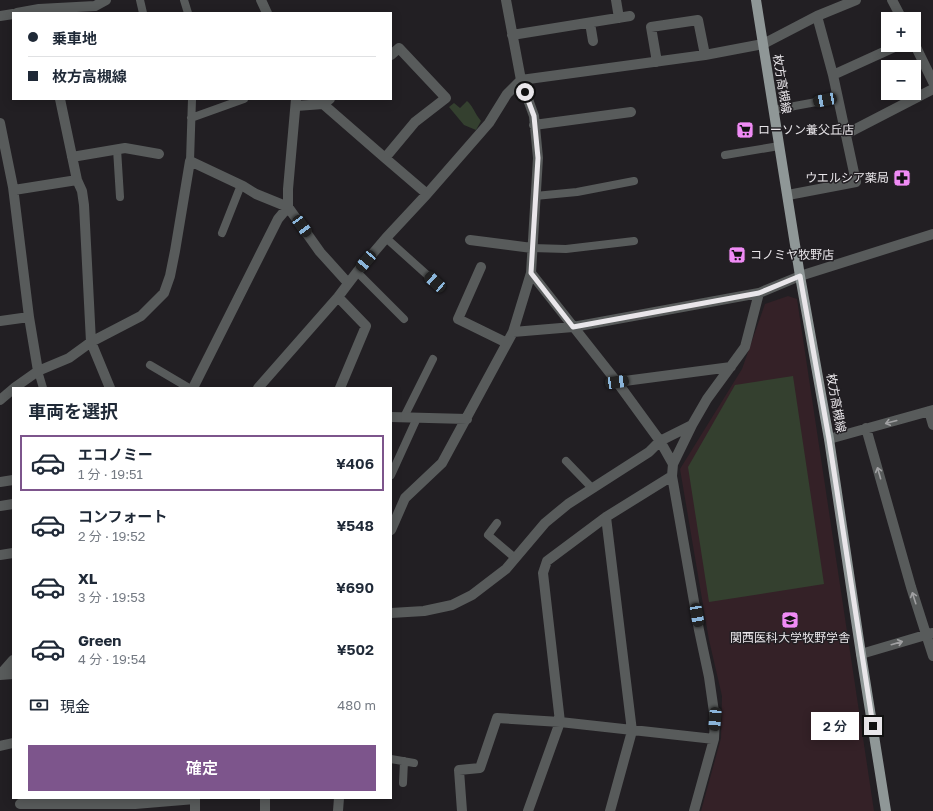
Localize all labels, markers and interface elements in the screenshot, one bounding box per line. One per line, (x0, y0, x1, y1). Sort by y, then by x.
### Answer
map controls (881, 12, 921, 100)
button: + (881, 12, 921, 52)
text: 乗車地 (52, 29, 97, 47)
street label: 枚方高槻線 (770, 53, 795, 115)
button: − (881, 60, 921, 100)
text: 枚方高槻線 (52, 67, 127, 85)
route start (516, 83, 534, 101)
car (812, 92, 838, 108)
supermarket icon: ローソン養父丘店 (735, 120, 755, 140)
place label: ローソン養父丘店 (758, 122, 854, 137)
pharmacy icon: ウエルシア薬局 (892, 168, 912, 188)
place label: ウエルシア薬局 (805, 170, 889, 185)
car (290, 213, 314, 239)
supermarket icon: コノミヤ牧野店 (727, 245, 747, 265)
place label: コノミヤ牧野店 (750, 247, 834, 262)
car (354, 248, 378, 274)
car (422, 270, 448, 294)
street label: 枚方高槻線 (824, 372, 849, 434)
car (604, 374, 630, 390)
text: 車両を選択 (28, 400, 118, 422)
one-way arrow (885, 418, 898, 426)
icon: car (30, 445, 66, 481)
text: エコノミー (78, 445, 153, 463)
text: ¥406 (336, 454, 374, 472)
text: 1 分 · 19:51 (78, 466, 143, 482)
one-way arrow (874, 466, 882, 479)
icon: car (30, 507, 66, 543)
text: コンフォート (78, 507, 168, 525)
text: ¥548 (336, 516, 374, 534)
text: 2 分 · 19:52 (78, 528, 145, 544)
icon: car (30, 569, 66, 605)
text: XL (78, 569, 97, 587)
text: ¥690 (336, 578, 374, 596)
text: 3 分 · 19:53 (78, 589, 145, 605)
one-way arrow (910, 592, 918, 604)
car (689, 602, 705, 628)
school or university icon: 関西医科大学牧野学舎 (780, 610, 800, 630)
place label: 関西医科大学牧野学舎 (730, 630, 850, 645)
icon: car (30, 631, 66, 667)
text: Green (78, 631, 121, 649)
one-way arrow (890, 639, 903, 646)
text: ¥502 (337, 640, 374, 658)
text: 4 分 · 19:54 (78, 651, 146, 667)
icon: cash (28, 694, 50, 716)
text: 現金 (60, 697, 90, 715)
text: 480 m (337, 697, 376, 713)
car (708, 707, 722, 731)
callout: 2 分 (811, 712, 859, 740)
route end (864, 717, 882, 735)
text: 2 分 (823, 718, 847, 734)
button: 確定 (28, 745, 376, 791)

